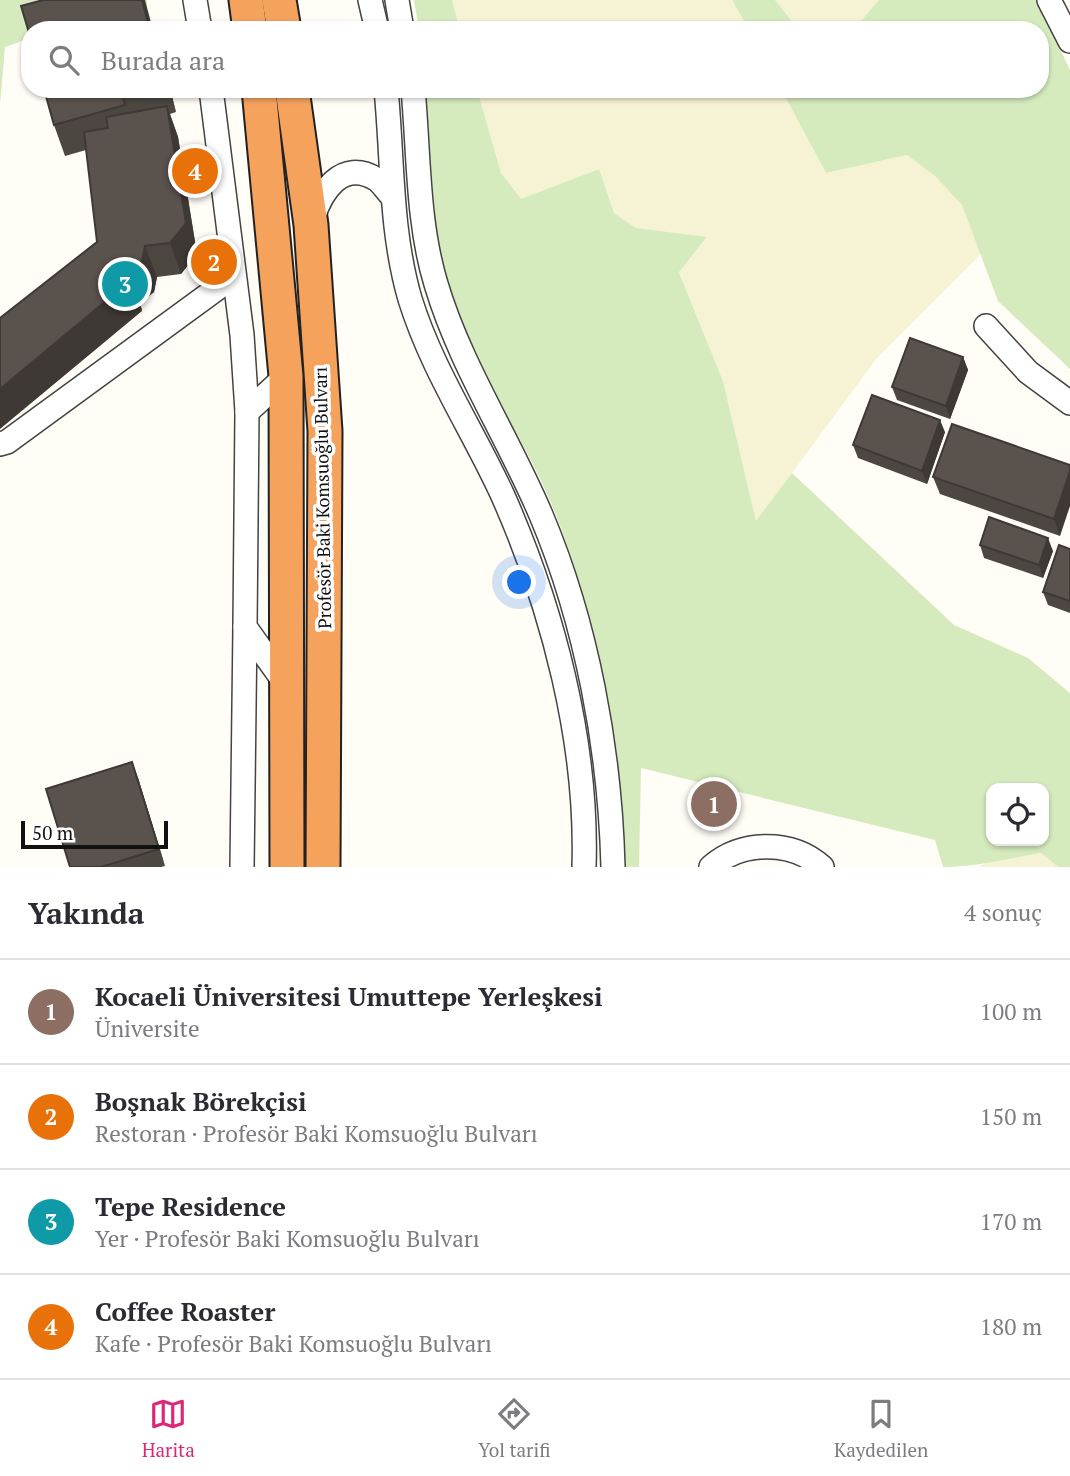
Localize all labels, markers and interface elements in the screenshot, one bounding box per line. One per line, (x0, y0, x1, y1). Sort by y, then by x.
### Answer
search box (21, 21, 1049, 98)
icon: search (45, 41, 83, 79)
text: Burada ara (101, 43, 225, 77)
pin: 4 (172, 145, 218, 197)
pin: 2 (191, 236, 237, 288)
pin: 3 (102, 258, 148, 310)
street label: Profesör Baki Komsuoğlu Bulvarı (308, 367, 336, 629)
your location (502, 565, 536, 599)
pin: 1 (691, 778, 737, 830)
map controls (986, 783, 1049, 846)
button: locate (986, 783, 1049, 846)
scale bar (21, 818, 168, 850)
text: 50 m (32, 820, 73, 845)
text: Yakında (28, 893, 144, 933)
text: 4 sonuç (964, 897, 1042, 928)
text: Kocaeli Üniversitesi Umuttepe Yerleşkesi (95, 979, 603, 1013)
text: 1 (45, 996, 58, 1027)
text: 100 m (980, 996, 1042, 1027)
text: Üniversite (95, 1013, 200, 1044)
text: Boşnak Börekçisi (95, 1084, 307, 1118)
text: 2 (45, 1101, 58, 1132)
text: 150 m (980, 1101, 1042, 1132)
text: Restoran · Profesör Baki Komsuoğlu Bulvarı (95, 1118, 538, 1149)
text: Tepe Residence (95, 1189, 286, 1223)
text: 3 (45, 1206, 58, 1237)
text: 170 m (980, 1206, 1042, 1237)
text: Yer · Profesör Baki Komsuoğlu Bulvarı (95, 1223, 480, 1254)
text: Coffee Roaster (95, 1294, 275, 1328)
text: 4 (45, 1311, 58, 1342)
text: 180 m (980, 1311, 1042, 1342)
text: Kafe · Profesör Baki Komsuoğlu Bulvarı (95, 1328, 492, 1359)
tab: Harita (142, 1395, 195, 1462)
tab: Yol tarifi (478, 1395, 551, 1462)
tab: Kaydedilen (834, 1395, 928, 1462)

